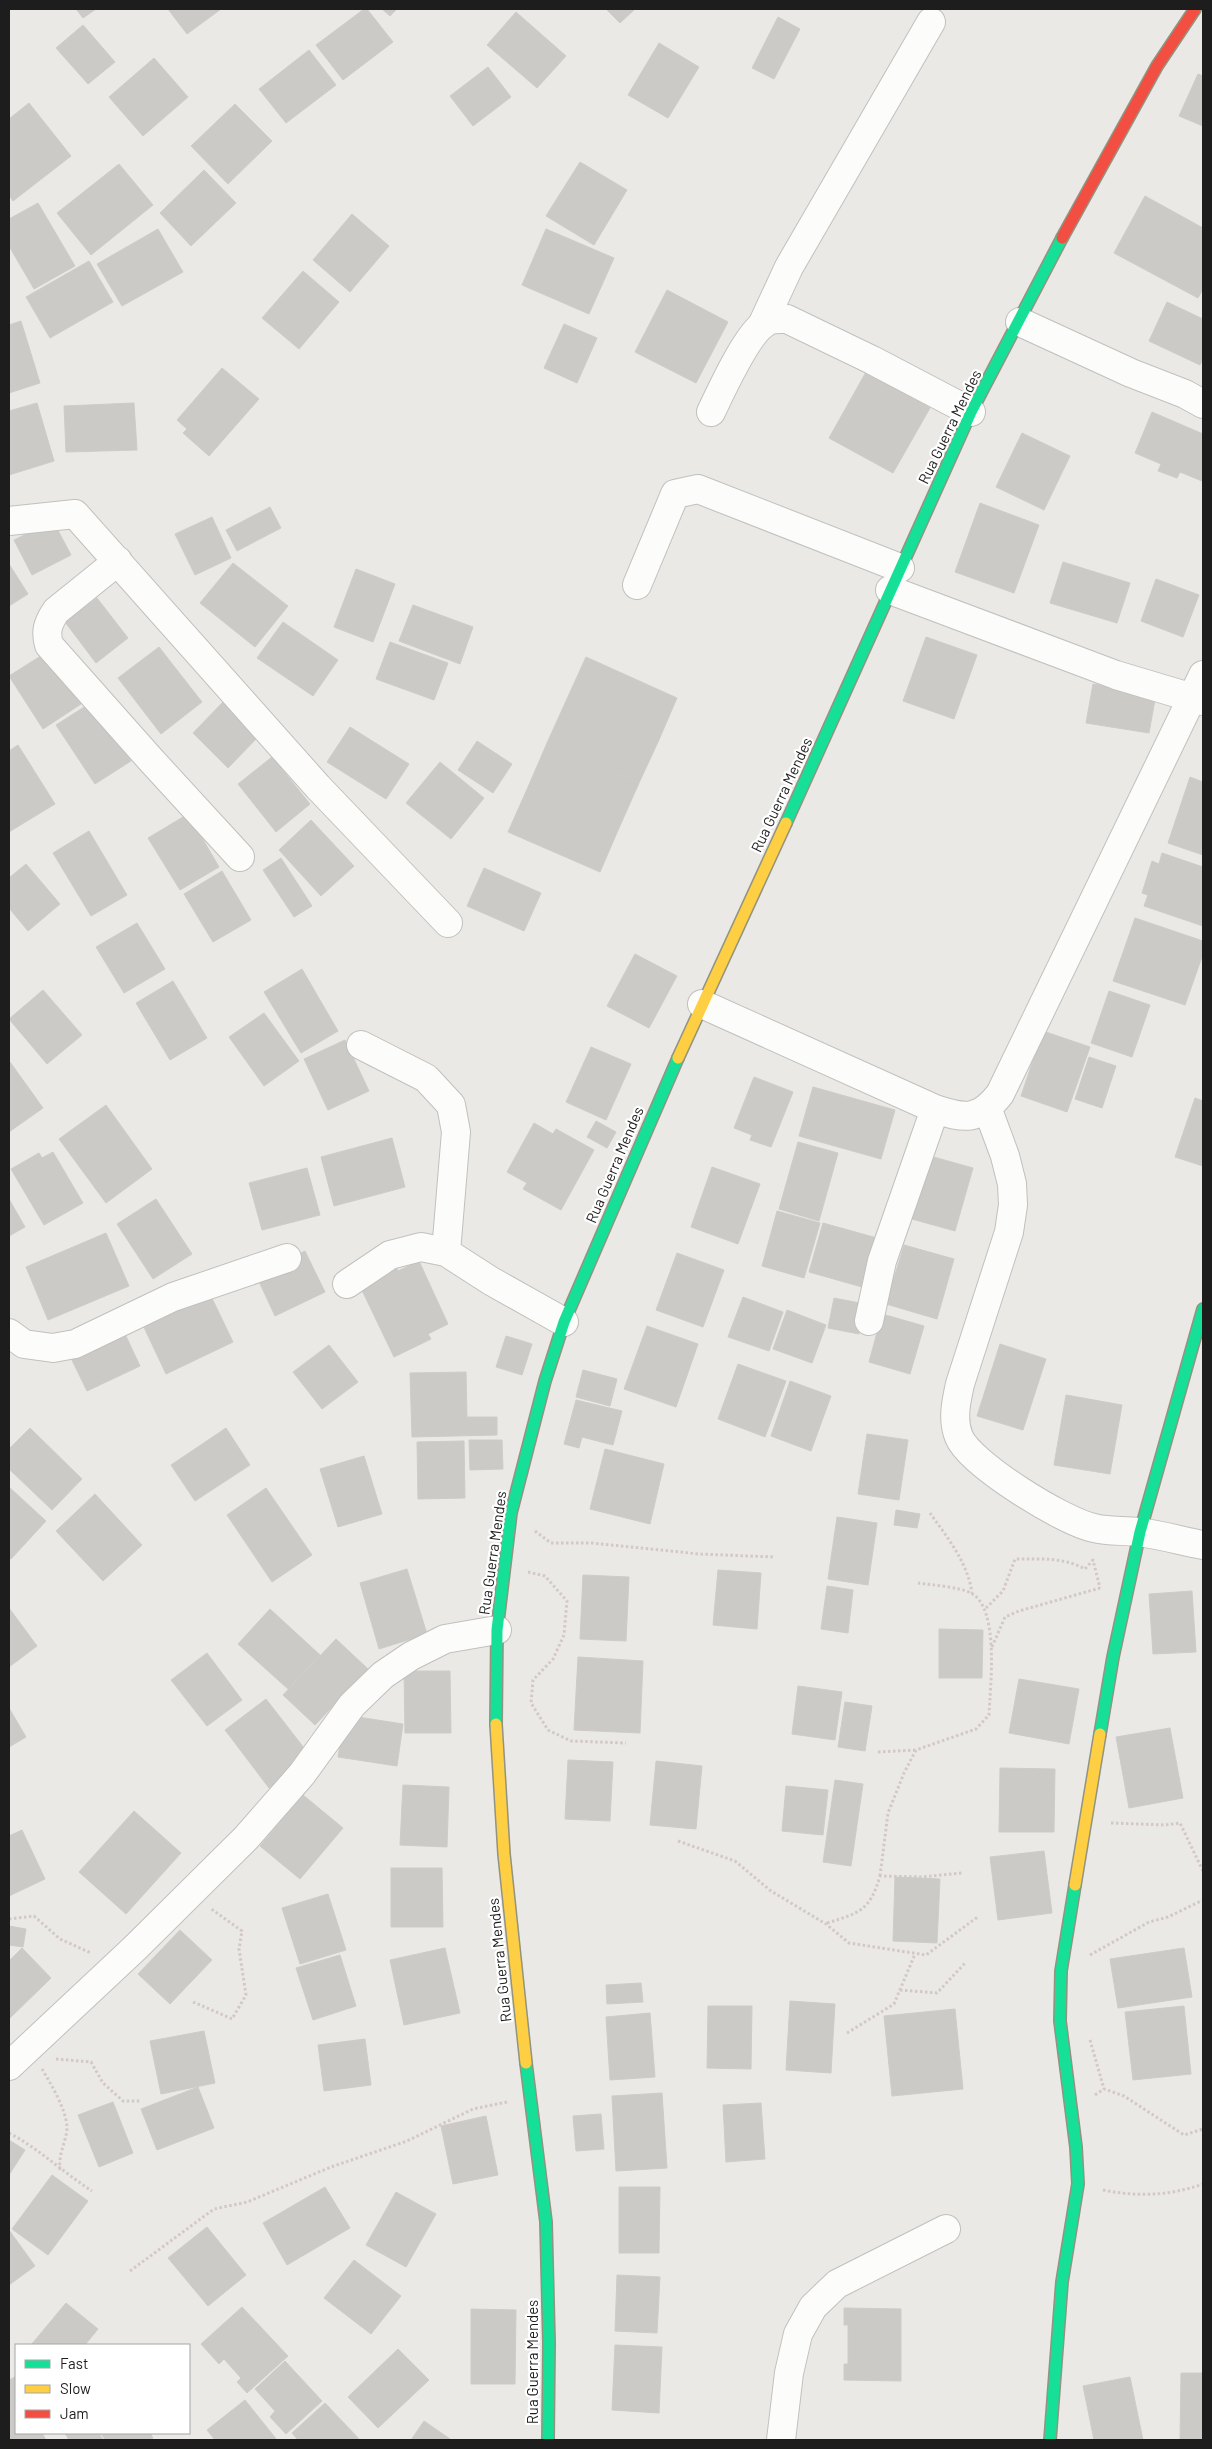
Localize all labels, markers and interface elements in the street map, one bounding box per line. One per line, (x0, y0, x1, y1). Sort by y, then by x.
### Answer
street label: Rua Guerra Mendes (914, 367, 985, 487)
street label: Rua Guerra Mendes (747, 734, 816, 855)
street label: Rua Guerra Mendes (581, 1104, 647, 1225)
street label: Rua Guerra Mendes (474, 1490, 510, 1616)
street label: Rua Guerra Mendes (484, 1897, 514, 2023)
street label: Rua Guerra Mendes (523, 2300, 541, 2424)
legend (15, 2344, 190, 2434)
text: Fast (60, 2354, 88, 2372)
text: Slow (60, 2379, 91, 2397)
text: Jam (60, 2404, 89, 2422)

